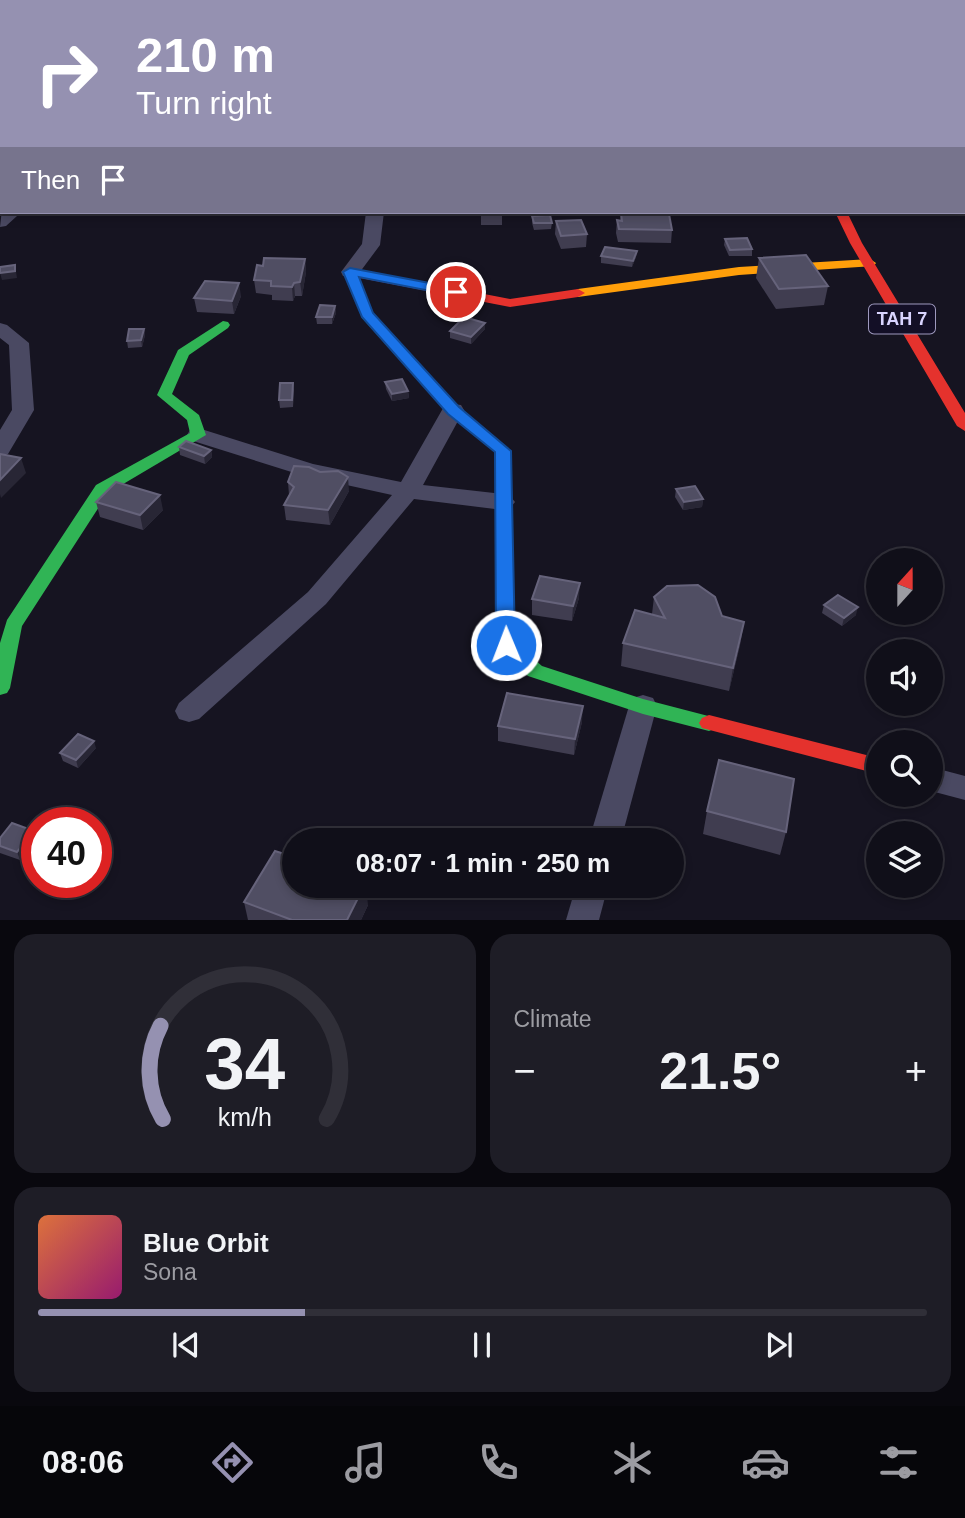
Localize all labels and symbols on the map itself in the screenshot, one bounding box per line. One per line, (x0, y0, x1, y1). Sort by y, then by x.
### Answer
pin (426, 262, 486, 322)
road number: TAH 7 (869, 304, 935, 334)
north arrow (866, 548, 943, 625)
position arrow (469, 608, 543, 682)
speed limit sign: 40 (21, 807, 112, 898)

